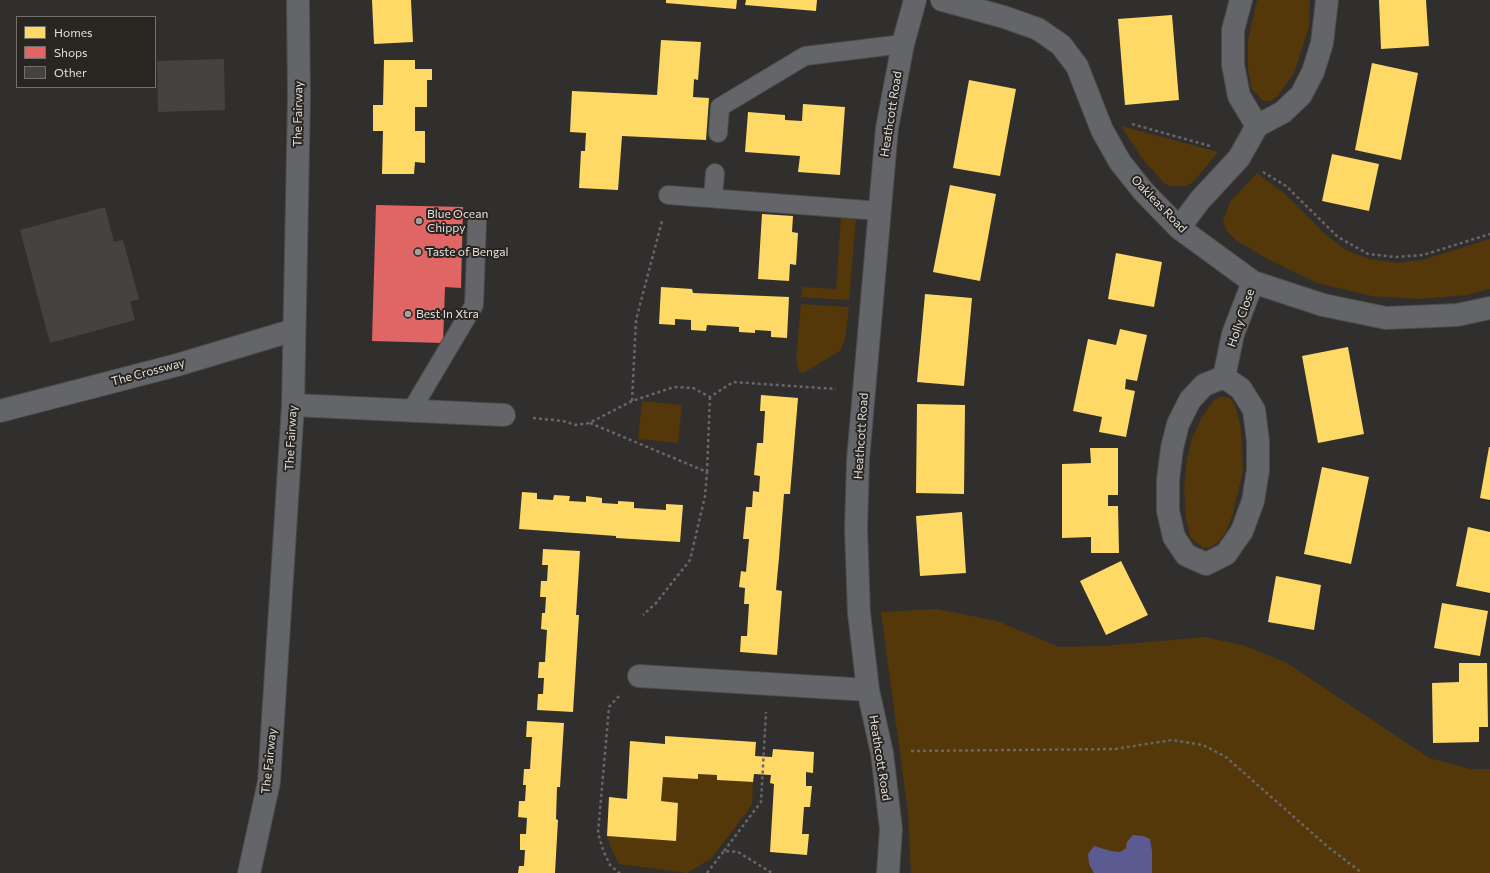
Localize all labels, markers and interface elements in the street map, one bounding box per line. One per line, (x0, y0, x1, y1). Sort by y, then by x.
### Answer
legend (16, 16, 156, 88)
text: Homes (54, 25, 92, 39)
text: Shops (54, 45, 88, 59)
text: Other (54, 65, 87, 79)
street label: Heathcott Road (877, 70, 905, 158)
street label: The Fairway (290, 81, 306, 147)
street label: Oakleas Road (1128, 172, 1190, 236)
place label: Blue Ocean Chippy (427, 207, 488, 235)
marker: Blue Ocean Chippy (414, 216, 424, 226)
place label: Taste of Bengal (426, 245, 509, 259)
marker: Taste of Bengal (413, 247, 423, 257)
street label: Holly Close (1224, 287, 1258, 349)
place label: Best In Xtra (416, 307, 479, 321)
marker: Best In Xtra (403, 309, 413, 319)
street label: The Crossway (110, 355, 186, 389)
street label: Heathcott Road (851, 392, 871, 480)
street label: The Fairway (282, 405, 300, 471)
street label: Heathcott Road (866, 714, 894, 802)
street label: The Fairway (258, 728, 280, 794)

